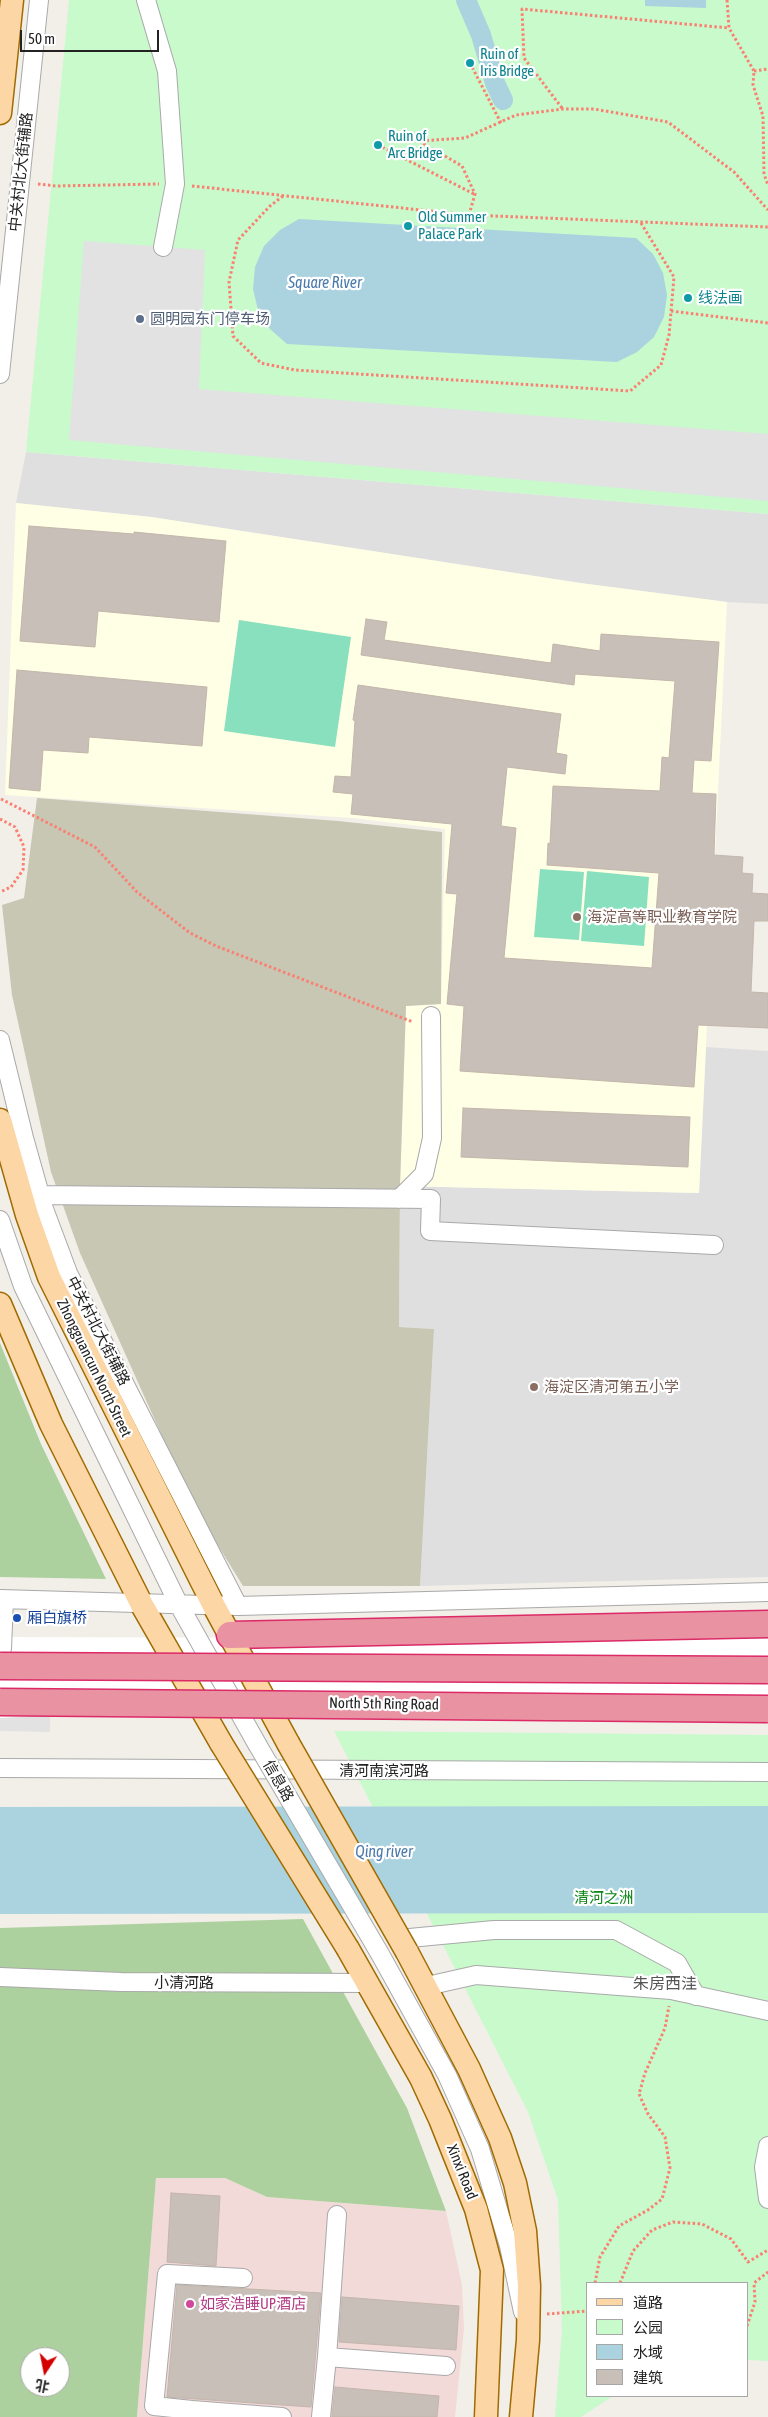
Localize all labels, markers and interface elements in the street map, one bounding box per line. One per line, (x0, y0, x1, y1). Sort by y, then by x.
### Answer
scale bar (22, 20, 161, 52)
text: 50 m (28, 30, 55, 47)
place label: Ruin of Iris Bridge (480, 45, 534, 80)
marker: Ruin of Iris Bridge (464, 57, 476, 69)
street label: 中关村北大街辅路 (6, 111, 36, 233)
place label: Ruin of Arc Bridge (388, 127, 442, 162)
marker: Ruin of Arc Bridge (372, 139, 384, 151)
place label: Old Summer Palace Park (418, 208, 486, 243)
marker: Old Summer Palace Park (402, 220, 414, 232)
water label: Square River (288, 273, 362, 293)
place label: 线法画 (698, 289, 743, 307)
marker: 线法画 (682, 292, 694, 304)
place label: 圆明园东门停车场 (150, 310, 270, 328)
marker: 圆明园东门停车场 (134, 313, 146, 325)
place label: 海淀高等职业教育学院 (587, 908, 737, 926)
marker: 海淀高等职业教育学院 (571, 911, 583, 923)
street label: 中关村北大街辅路 (63, 1273, 133, 1389)
street label: Zhongguancun North Street (53, 1296, 135, 1440)
place label: 海淀区清河第五小学 (544, 1378, 679, 1396)
marker: 海淀区清河第五小学 (528, 1381, 540, 1393)
place label: 厢白旗桥 (27, 1609, 87, 1627)
marker: 厢白旗桥 (11, 1612, 23, 1624)
street label: North 5th Ring Road (329, 1694, 439, 1714)
street label: 信息路 (259, 1757, 297, 1805)
street label: 清河南滨河路 (339, 1762, 429, 1780)
water label: Qing river (355, 1842, 413, 1862)
park label: 清河之洲 (574, 1889, 634, 1907)
street label: 小清河路 (154, 1974, 214, 1992)
district label: 朱房西洼 (633, 1974, 697, 1994)
street label: Xinxi Road (443, 2142, 481, 2202)
legend (586, 2282, 748, 2397)
text: 道路 (633, 2294, 663, 2311)
place label: 如家浩睡UP酒店 (200, 2295, 306, 2313)
marker: 如家浩睡UP酒店 (184, 2298, 196, 2310)
text: 公园 (633, 2319, 663, 2336)
text: 水域 (633, 2344, 663, 2361)
north arrow (20, 2347, 70, 2397)
text: 建筑 (633, 2369, 663, 2386)
text: 北 (34, 2377, 51, 2395)

